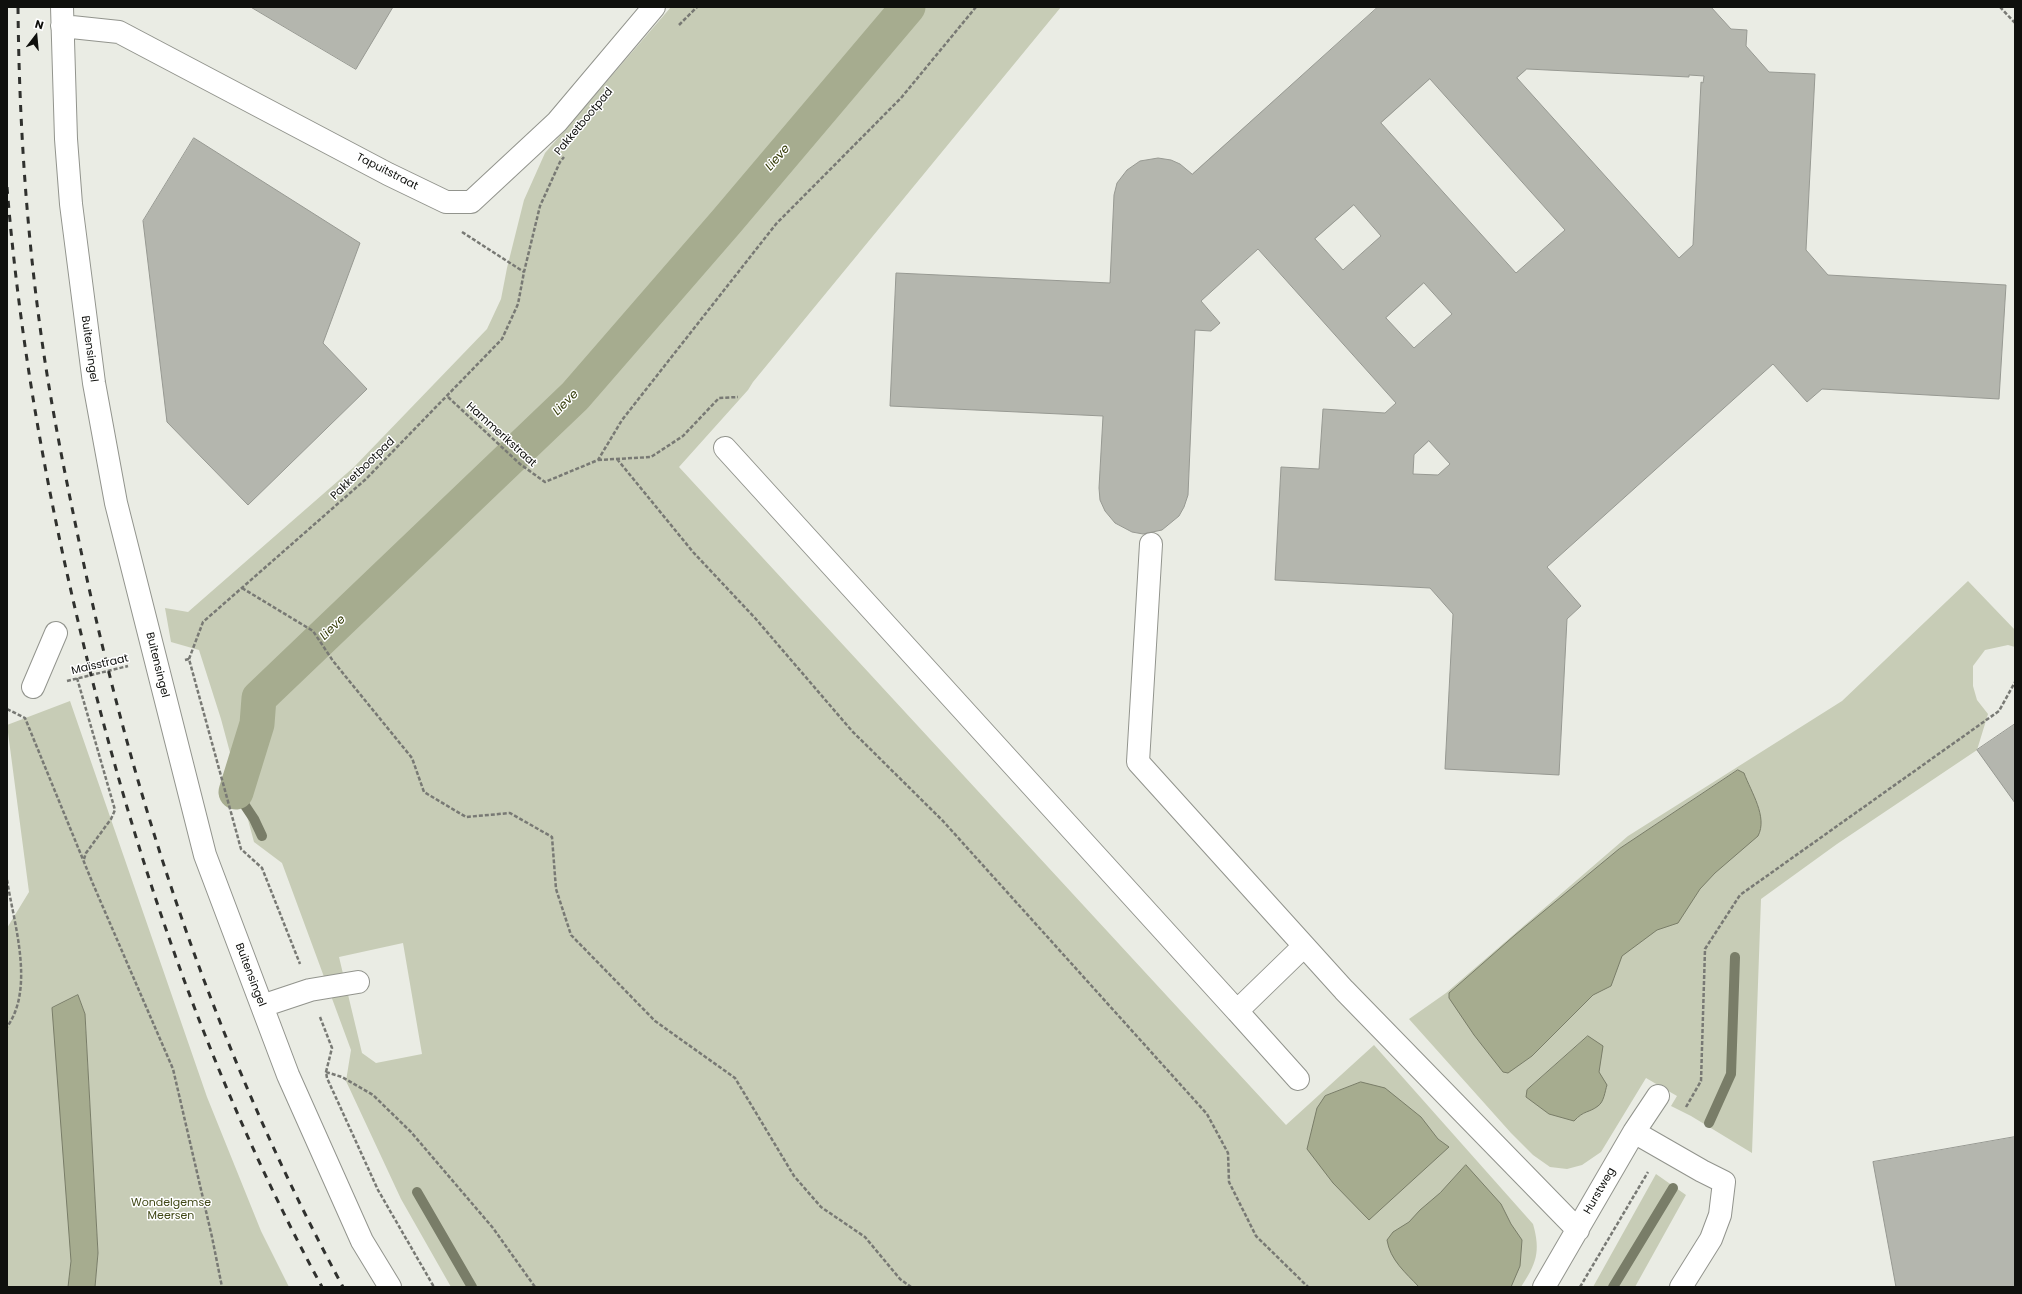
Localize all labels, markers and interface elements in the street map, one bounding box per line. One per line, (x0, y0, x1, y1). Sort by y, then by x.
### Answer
north arrow (16, 16, 56, 56)
text: N (33, 16, 45, 33)
street label: Pakketbootpad (552, 86, 616, 158)
water label: Lieve (763, 142, 793, 174)
street label: Tapuitstraat (354, 151, 420, 193)
street label: Buitensingel (78, 315, 100, 383)
water label: Lieve (550, 387, 582, 419)
street label: Hammerikstraat (463, 400, 539, 470)
street label: Pakketbootpad (328, 435, 398, 503)
water label: Lieve (317, 612, 349, 644)
street label: Buitensingel (143, 631, 171, 699)
street label: Maïsstraat (70, 652, 130, 678)
street label: Buitensingel (232, 941, 268, 1009)
street label: Hurstweg (1581, 1165, 1619, 1217)
park label: Wondelgemse Meersen (131, 1196, 211, 1222)

